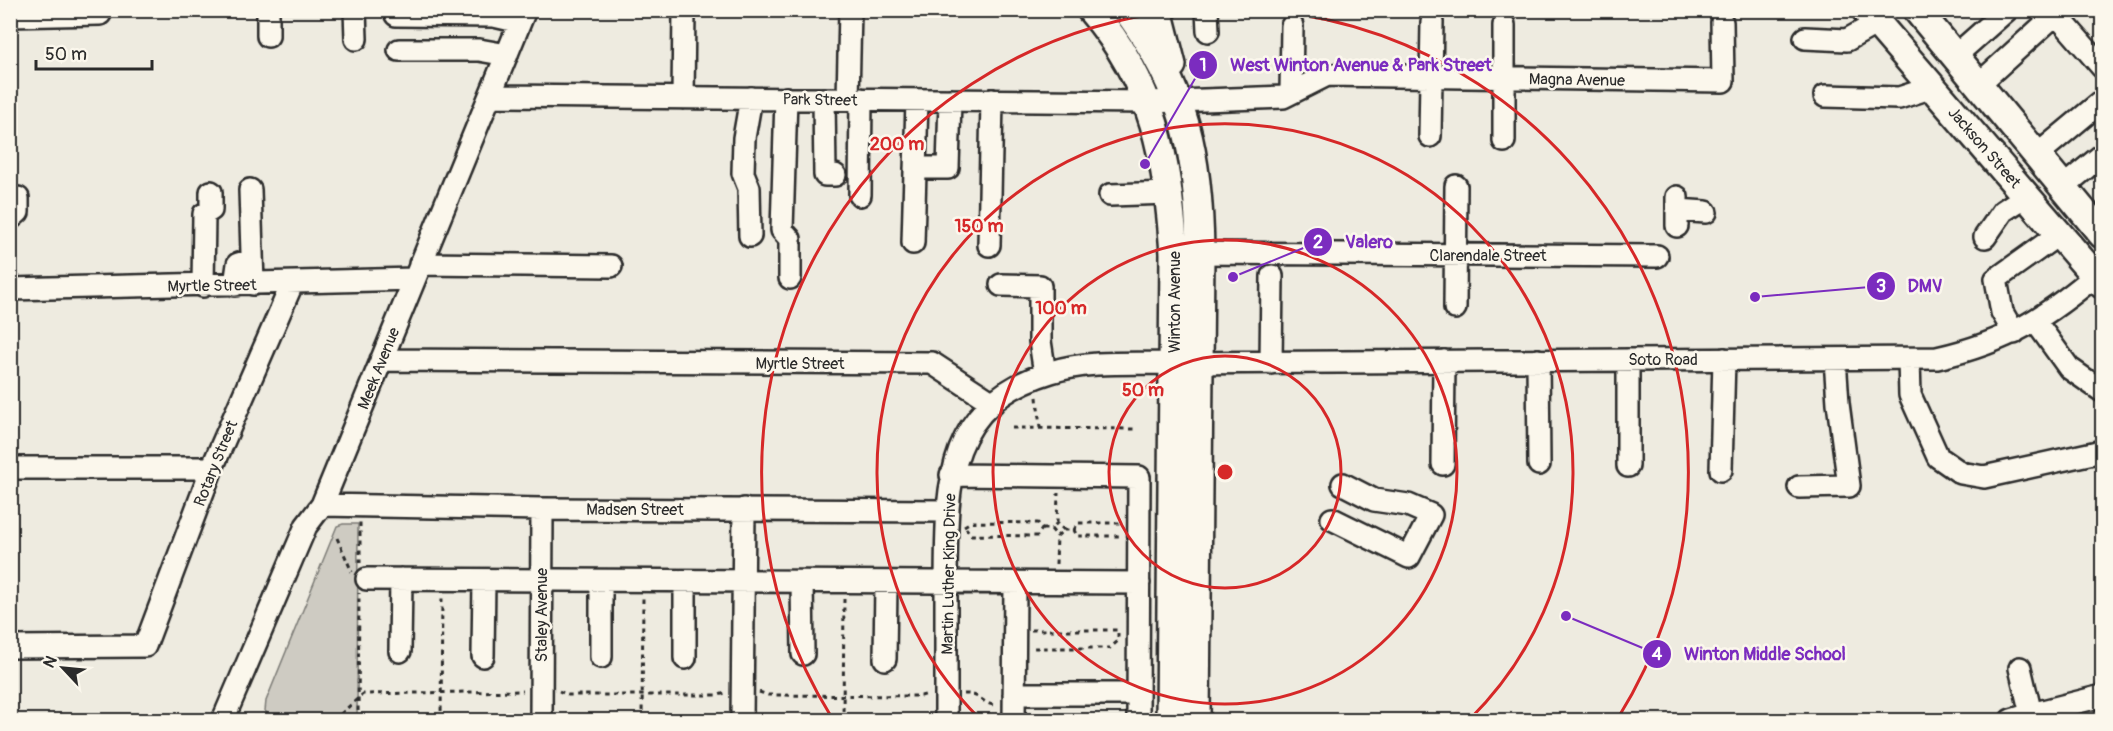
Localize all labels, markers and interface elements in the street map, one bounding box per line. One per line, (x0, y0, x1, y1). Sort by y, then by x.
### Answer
scale bar (36, 33, 152, 71)
text: 50 m (45, 43, 87, 66)
callout: West Winton Avenue & Park Street (1188, 47, 1504, 83)
text: 1 (1199, 54, 1207, 77)
text: West Winton Avenue & Park Street (1230, 54, 1492, 77)
street label: Magna Avenue (1529, 69, 1625, 91)
street label: Park Street (782, 89, 858, 111)
street label: Jackson Street (1943, 103, 2025, 193)
text: 200 m (870, 133, 924, 156)
text: 150 m (955, 215, 1004, 238)
callout: Valero (1303, 224, 1405, 260)
text: 2 (1313, 231, 1323, 254)
text: Valero (1345, 231, 1393, 254)
street label: Clarendale Street (1430, 246, 1547, 266)
street label: Winton Avenue (1165, 251, 1185, 353)
callout: DMV (1866, 268, 1955, 304)
street label: Myrtle Street (167, 275, 257, 297)
text: 3 (1876, 275, 1886, 298)
text: DMV (1907, 275, 1943, 298)
text: 100 m (1035, 297, 1087, 320)
street label: Meek Avenue (353, 324, 404, 412)
street label: Soto Road (1628, 350, 1698, 370)
street label: Myrtle Street (755, 354, 845, 374)
text: 50 m (1122, 379, 1164, 402)
street label: Rotary Street (190, 417, 242, 509)
centre of rings (1215, 462, 1235, 482)
street label: Martin Luther King Drive (938, 493, 960, 655)
street label: Madsen Street (586, 500, 684, 520)
street label: Staley Avenue (532, 568, 552, 662)
callout: Winton Middle School (1642, 636, 1858, 672)
north arrow (33, 638, 93, 698)
text: 4 (1652, 643, 1663, 666)
text: Winton Middle School (1684, 643, 1846, 666)
text: N (39, 652, 62, 671)

